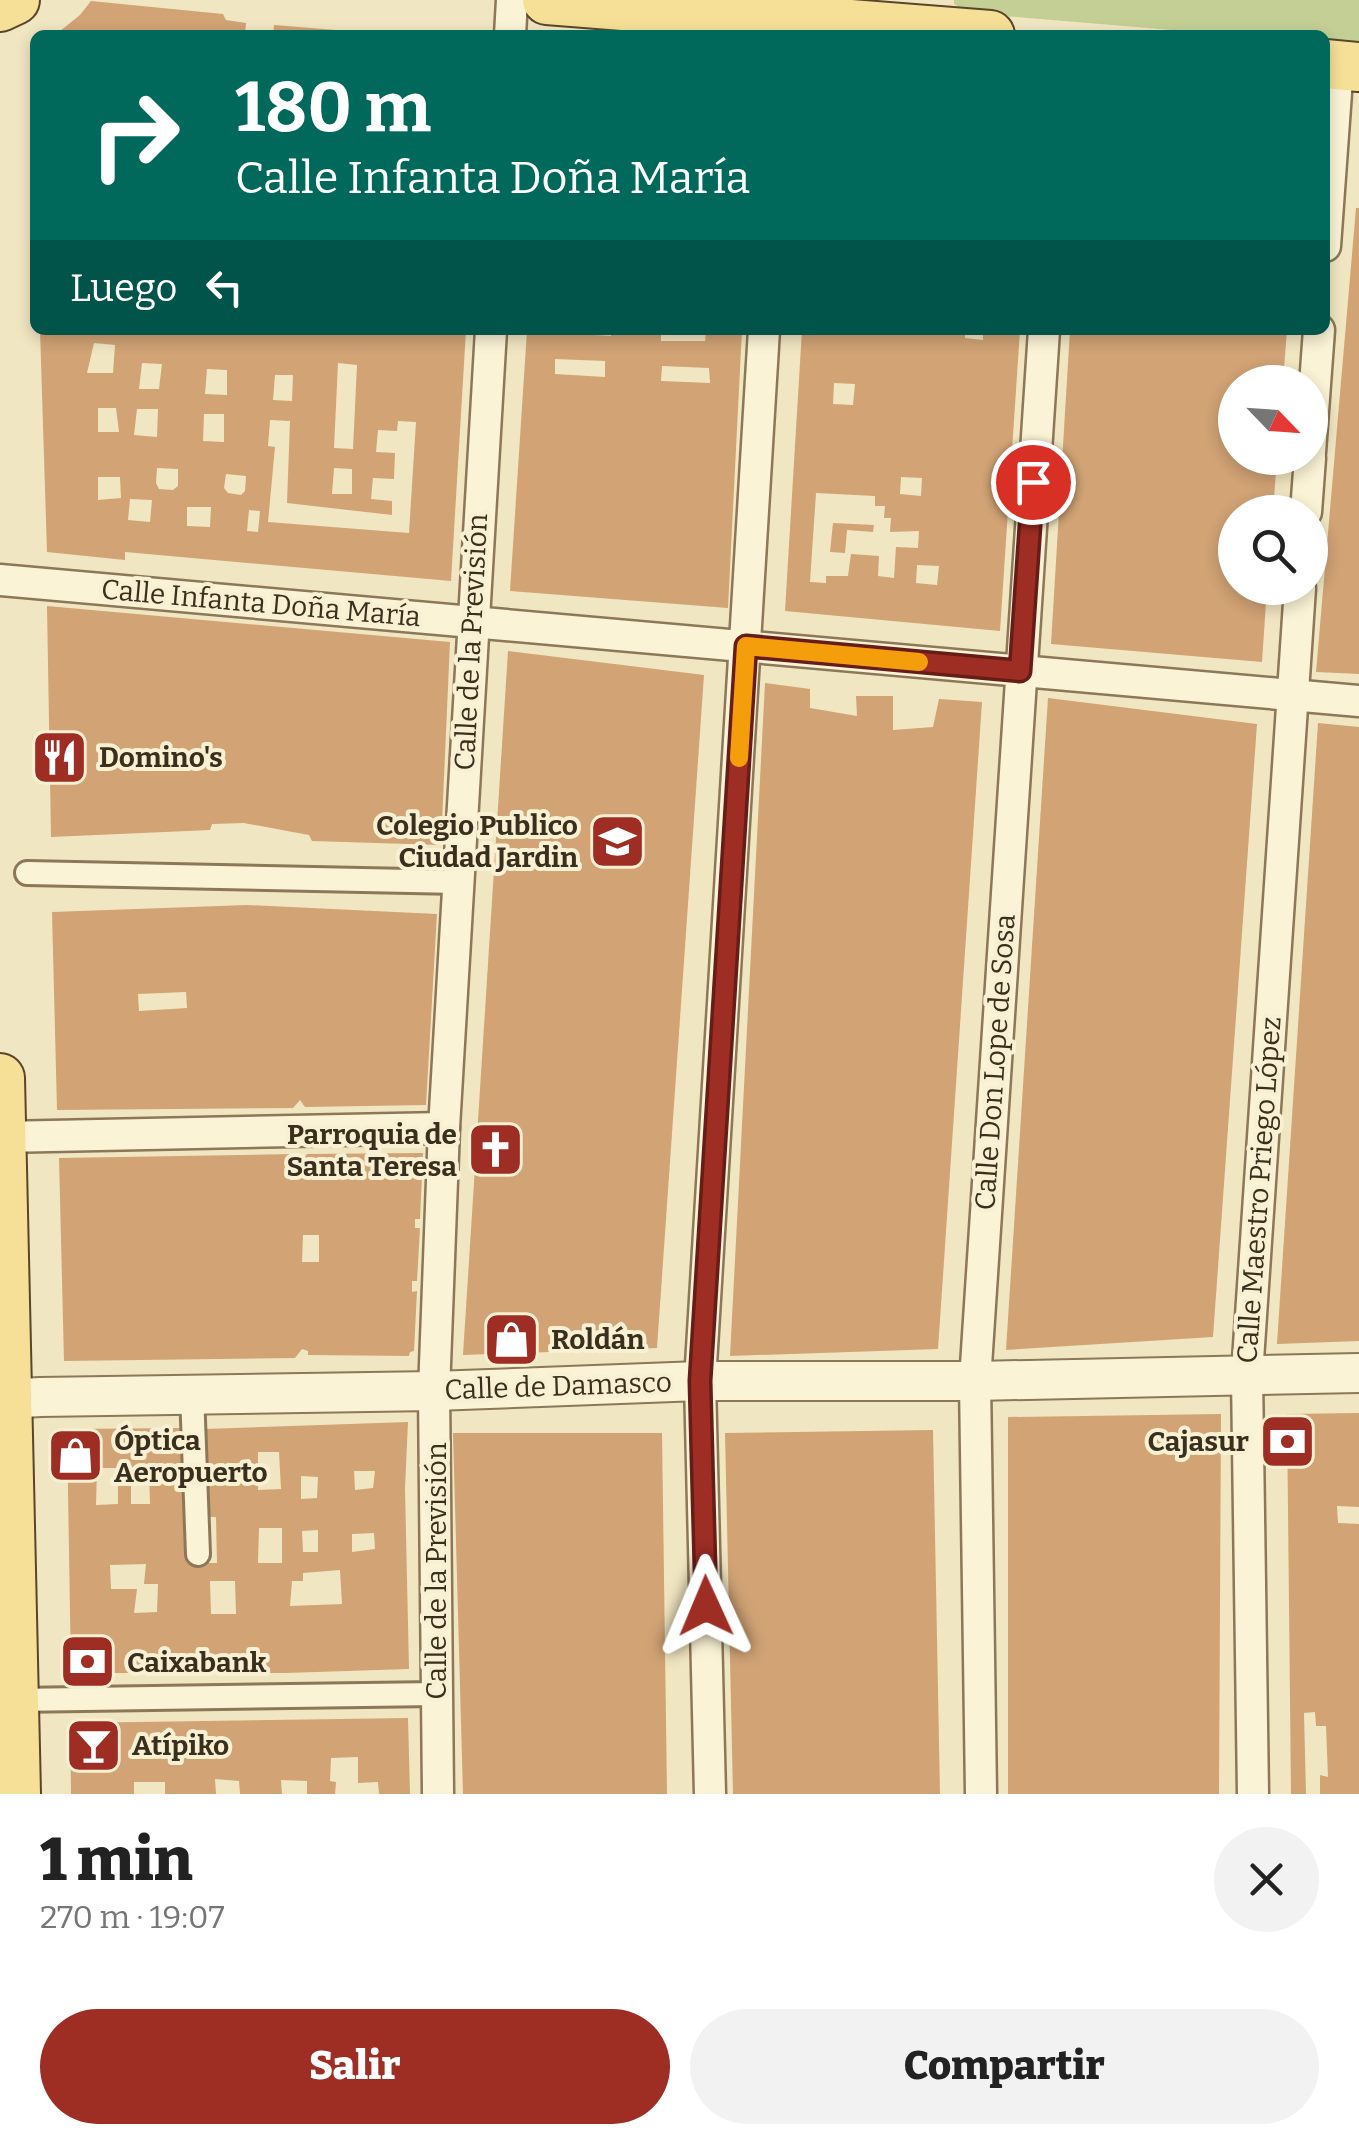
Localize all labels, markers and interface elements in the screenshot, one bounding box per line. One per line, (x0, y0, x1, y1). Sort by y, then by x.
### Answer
text: 180 m (235, 66, 431, 150)
icon: right (70, 70, 200, 200)
text: Calle Infanta Doña María (235, 151, 750, 205)
icon: left (197, 260, 252, 315)
text: Luego (70, 265, 177, 311)
north arrow (1218, 365, 1328, 475)
map controls (1218, 365, 1328, 605)
pin (991, 440, 1076, 525)
icon: arrive (1006, 455, 1061, 510)
button: search (1218, 495, 1328, 605)
street label: Calle de la Previsión (448, 512, 494, 771)
street label: Calle Infanta Doña María (100, 573, 422, 633)
restaurant icon: Domino's (30, 727, 90, 787)
place label: Domino's (99, 741, 223, 774)
place label: Colegio Publico Ciudad Jardin (376, 809, 578, 874)
school or university icon: Colegio Publico Ciudad Jardin (587, 811, 647, 871)
street label: Calle Don Lope de Sosa (968, 913, 1022, 1211)
street label: Calle Maestro Priego López (1230, 1015, 1288, 1365)
place label: Parroquia de Santa Teresa (286, 1118, 457, 1183)
church icon: Parroquia de Santa Teresa (466, 1120, 526, 1180)
shop icon: Roldán (482, 1309, 542, 1369)
place label: Roldán (551, 1323, 644, 1356)
street label: Calle de Damasco (444, 1366, 672, 1406)
bank icon: Cajasur (1258, 1411, 1318, 1471)
place label: Óptica Aeropuerto (114, 1424, 268, 1489)
place label: Cajasur (1148, 1425, 1249, 1458)
shop icon: Óptica Aeropuerto (45, 1426, 105, 1486)
street label: Calle de la Previsión (420, 1442, 453, 1700)
position arrow (654, 1554, 758, 1658)
bank icon: Caixabank (58, 1632, 118, 1692)
place label: Caixabank (127, 1646, 267, 1679)
bar icon: Atípiko (63, 1715, 123, 1775)
place label: Atípiko (132, 1729, 229, 1762)
text: 1 min (40, 1824, 193, 1896)
button: close (1214, 1827, 1319, 1932)
text: 270 m · 19:07 (40, 1898, 225, 1936)
button: Salir (40, 2009, 670, 2124)
button: Compartir (690, 2009, 1319, 2124)

